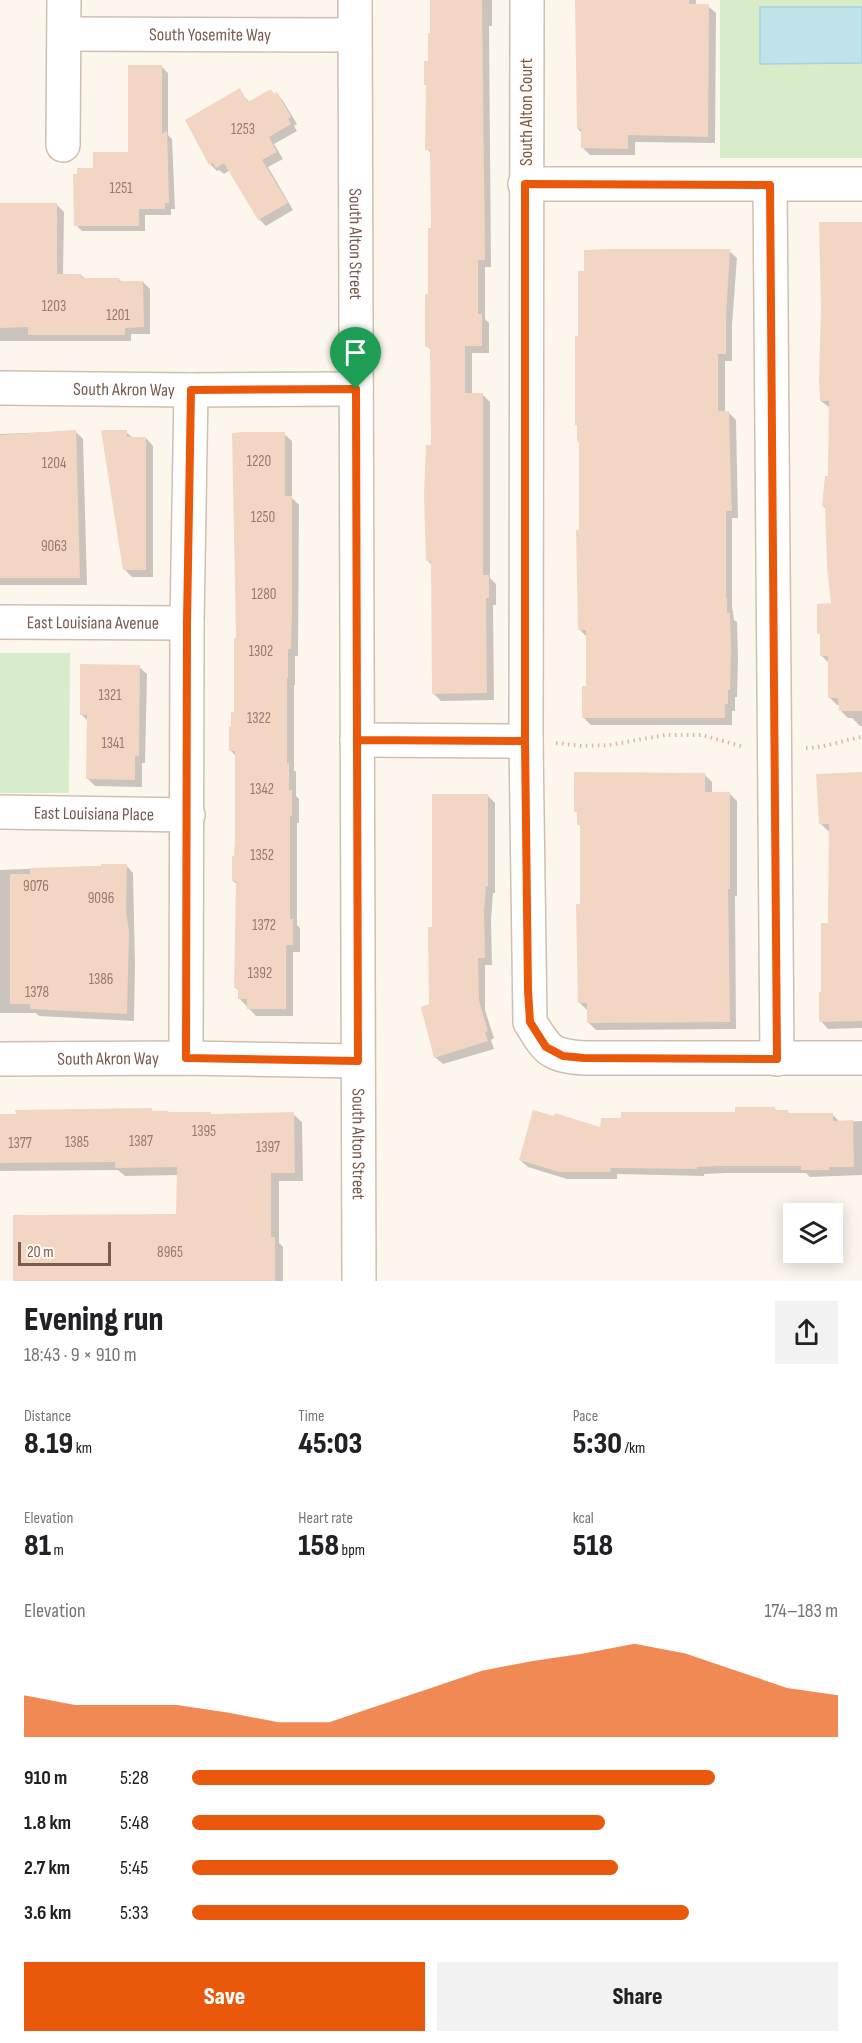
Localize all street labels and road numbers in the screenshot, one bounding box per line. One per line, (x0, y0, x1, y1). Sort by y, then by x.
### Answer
street label: South Yosemite Way (149, 24, 271, 46)
street label: South Alton Court (516, 58, 537, 166)
street label: South Alton Street (345, 188, 366, 300)
street label: South Akron Way (73, 379, 175, 401)
street label: East Louisiana Avenue (27, 612, 159, 634)
street label: East Louisiana Place (34, 803, 154, 825)
street label: South Akron Way (57, 1048, 159, 1070)
street label: South Alton Street (347, 1088, 369, 1200)

